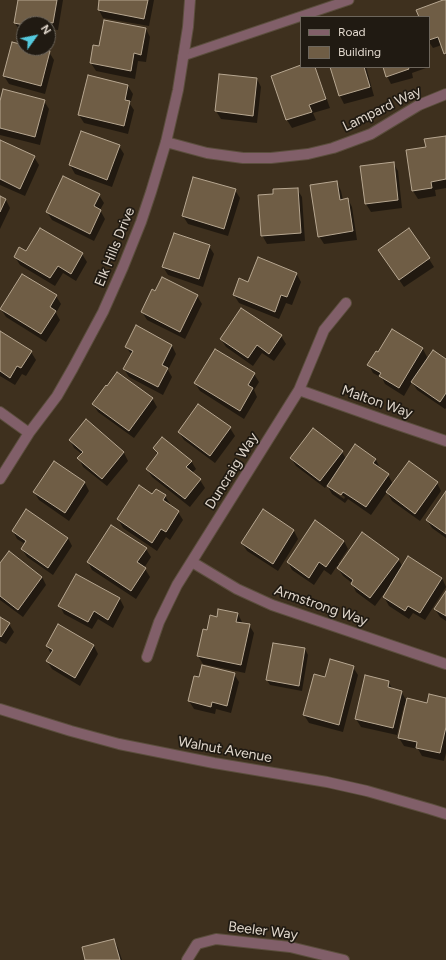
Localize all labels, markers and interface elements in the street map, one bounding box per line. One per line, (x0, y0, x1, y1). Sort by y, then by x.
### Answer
north arrow (16, 16, 56, 56)
legend (300, 16, 430, 68)
text: N (38, 23, 53, 37)
text: Road (338, 25, 366, 39)
text: Building (338, 45, 381, 59)
street label: Lampard Way (340, 83, 424, 135)
street label: Elk Hills Drive (91, 205, 139, 289)
street label: Malton Way (339, 382, 415, 422)
street label: Duncraig Way (202, 430, 262, 512)
street label: Armstrong Way (272, 582, 370, 630)
street label: Walnut Avenue (177, 733, 273, 767)
street label: Beeler Way (227, 918, 299, 944)

